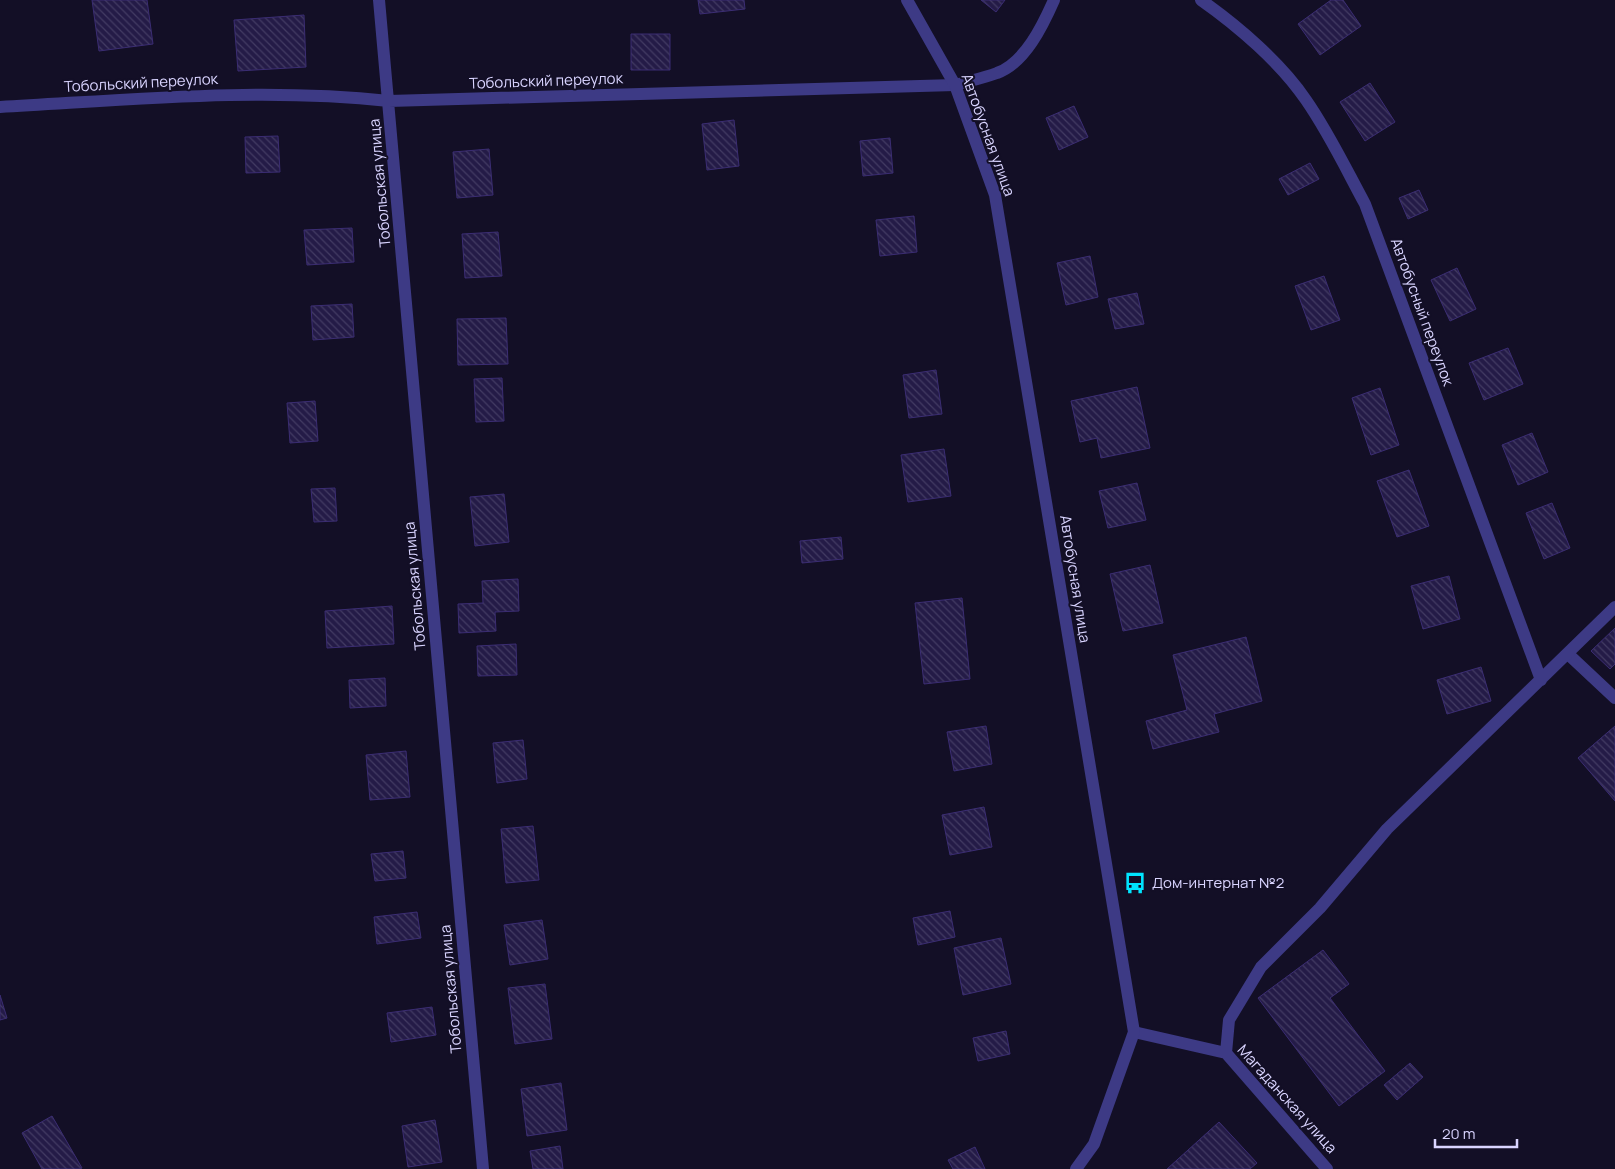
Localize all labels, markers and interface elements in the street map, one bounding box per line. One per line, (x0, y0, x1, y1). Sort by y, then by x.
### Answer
street label: Тобольский переулок (469, 67, 624, 94)
street label: Тобольский переулок (63, 68, 219, 97)
street label: Автобусная улица (957, 71, 1020, 199)
street label: Тобольская улица (363, 118, 396, 248)
street label: Автобусный переулок (1386, 235, 1459, 389)
street label: Автобусная улица (1055, 514, 1096, 644)
street label: Тобольская улица (398, 521, 431, 651)
bus stop icon: Дом-интернат №2 (1122, 870, 1148, 896)
place label: Дом-интернат №2 (1152, 872, 1284, 893)
street label: Тобольская улица (434, 924, 467, 1054)
street label: Магаданская улица (1233, 1040, 1342, 1158)
scale bar (1435, 1116, 1518, 1148)
text: 20 m (1442, 1123, 1475, 1144)

